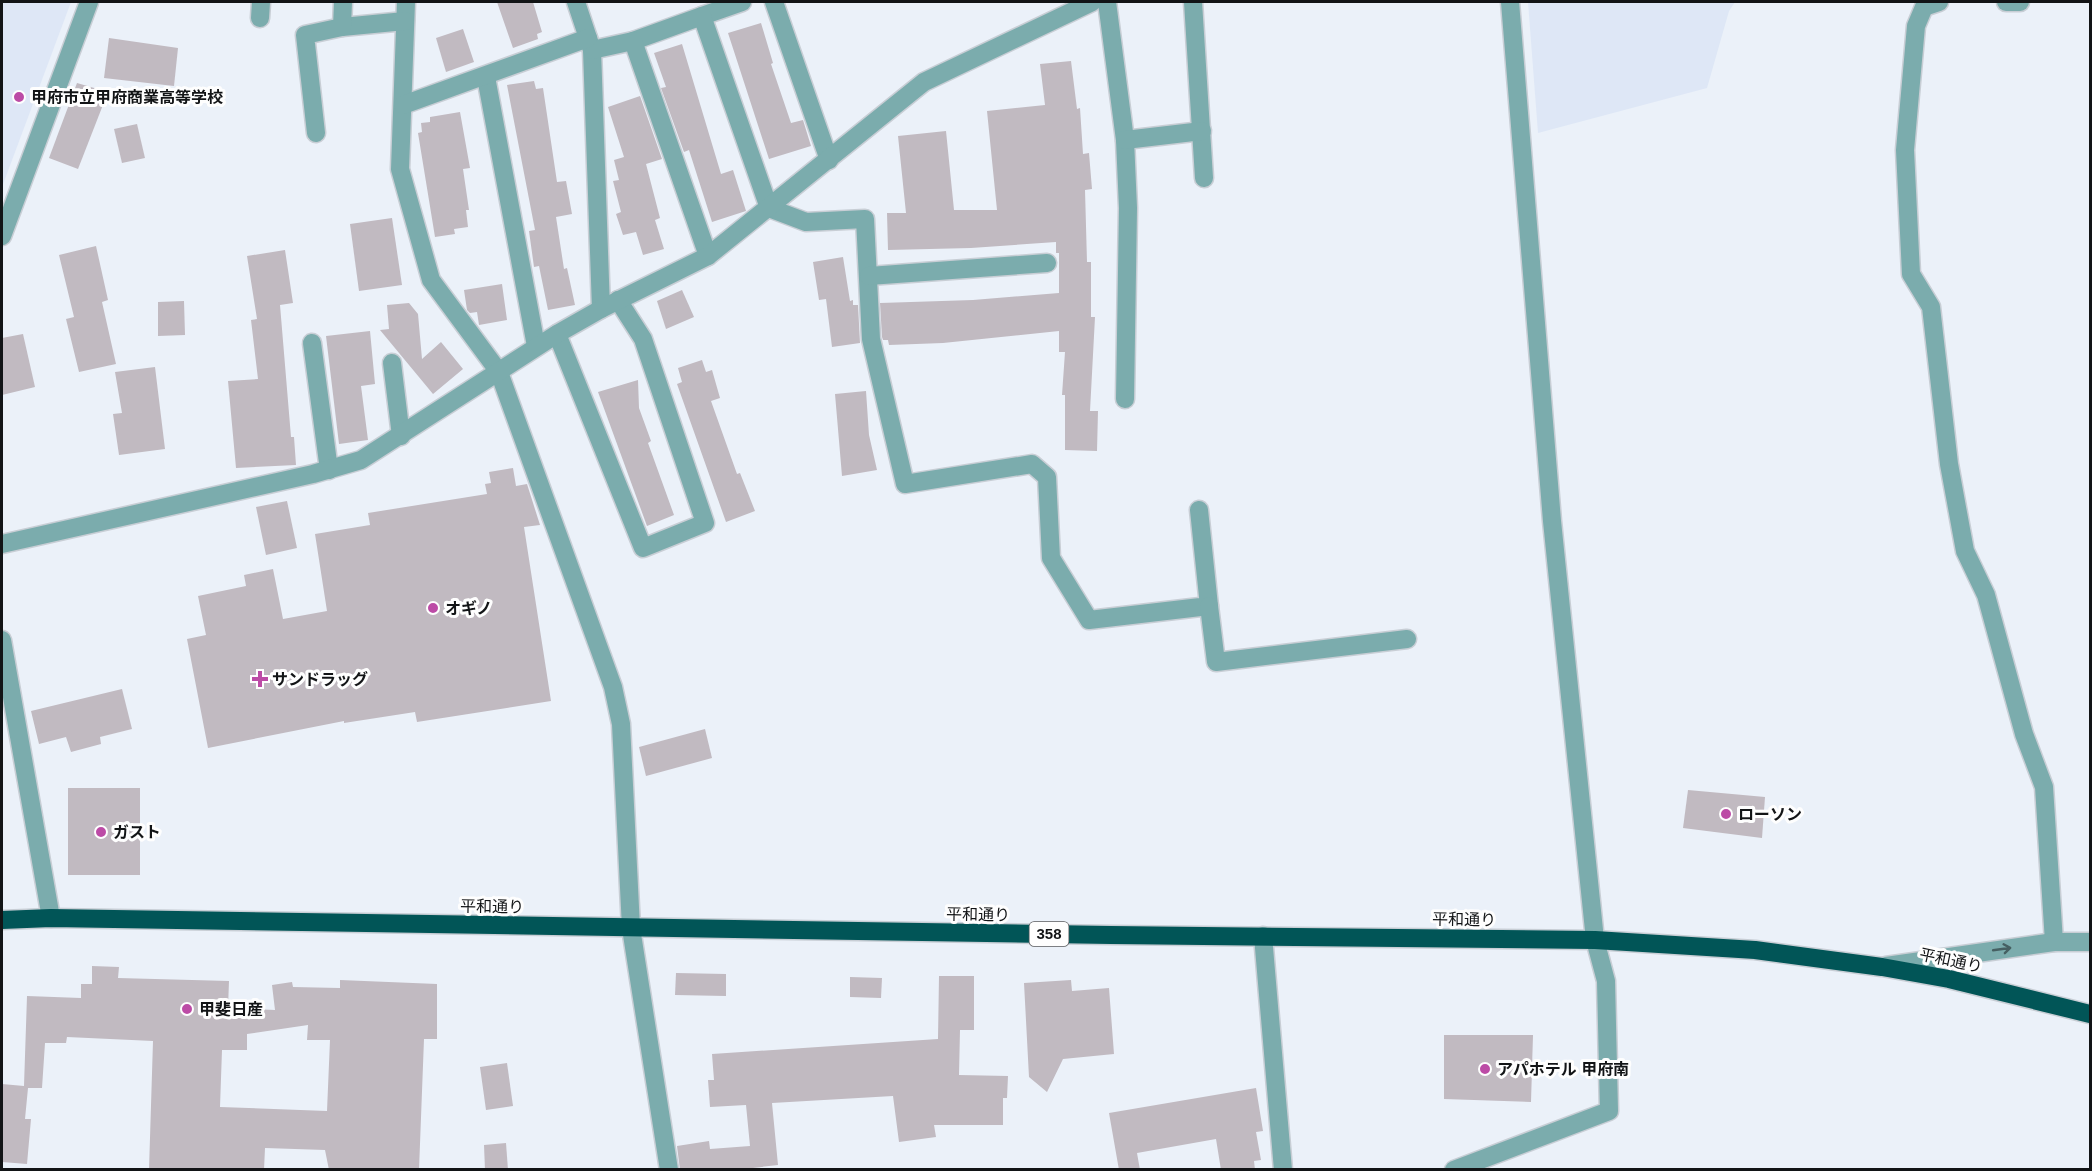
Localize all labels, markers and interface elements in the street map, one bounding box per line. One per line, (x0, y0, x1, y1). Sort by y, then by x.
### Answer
place label: 甲府市立甲府商業高等学校 (31, 89, 223, 106)
marker: 甲府市立甲府商業高等学校 (12, 90, 26, 104)
place label: オギノ (445, 600, 492, 617)
marker: オギノ (426, 601, 440, 615)
place label: サンドラッグ (272, 670, 368, 688)
marker: サンドラッグ (253, 672, 267, 686)
place label: ローソン (1738, 806, 1802, 823)
marker: ローソン (1719, 807, 1733, 821)
place label: ガスト (113, 824, 161, 841)
marker: ガスト (94, 825, 108, 839)
street label: 平和通り (460, 897, 524, 916)
street label: 平和通り (946, 905, 1010, 924)
street label: 平和通り (1432, 910, 1496, 929)
road number: 358 (1030, 922, 1068, 946)
one-way arrow (1992, 944, 2011, 955)
street label: 平和通り (1918, 946, 1984, 975)
place label: 甲斐日産 (199, 1001, 263, 1018)
marker: 甲斐日産 (180, 1002, 194, 1016)
place label: アパホテル 甲府南 (1497, 1061, 1629, 1078)
marker: アパホテル 甲府南 (1478, 1062, 1492, 1076)

